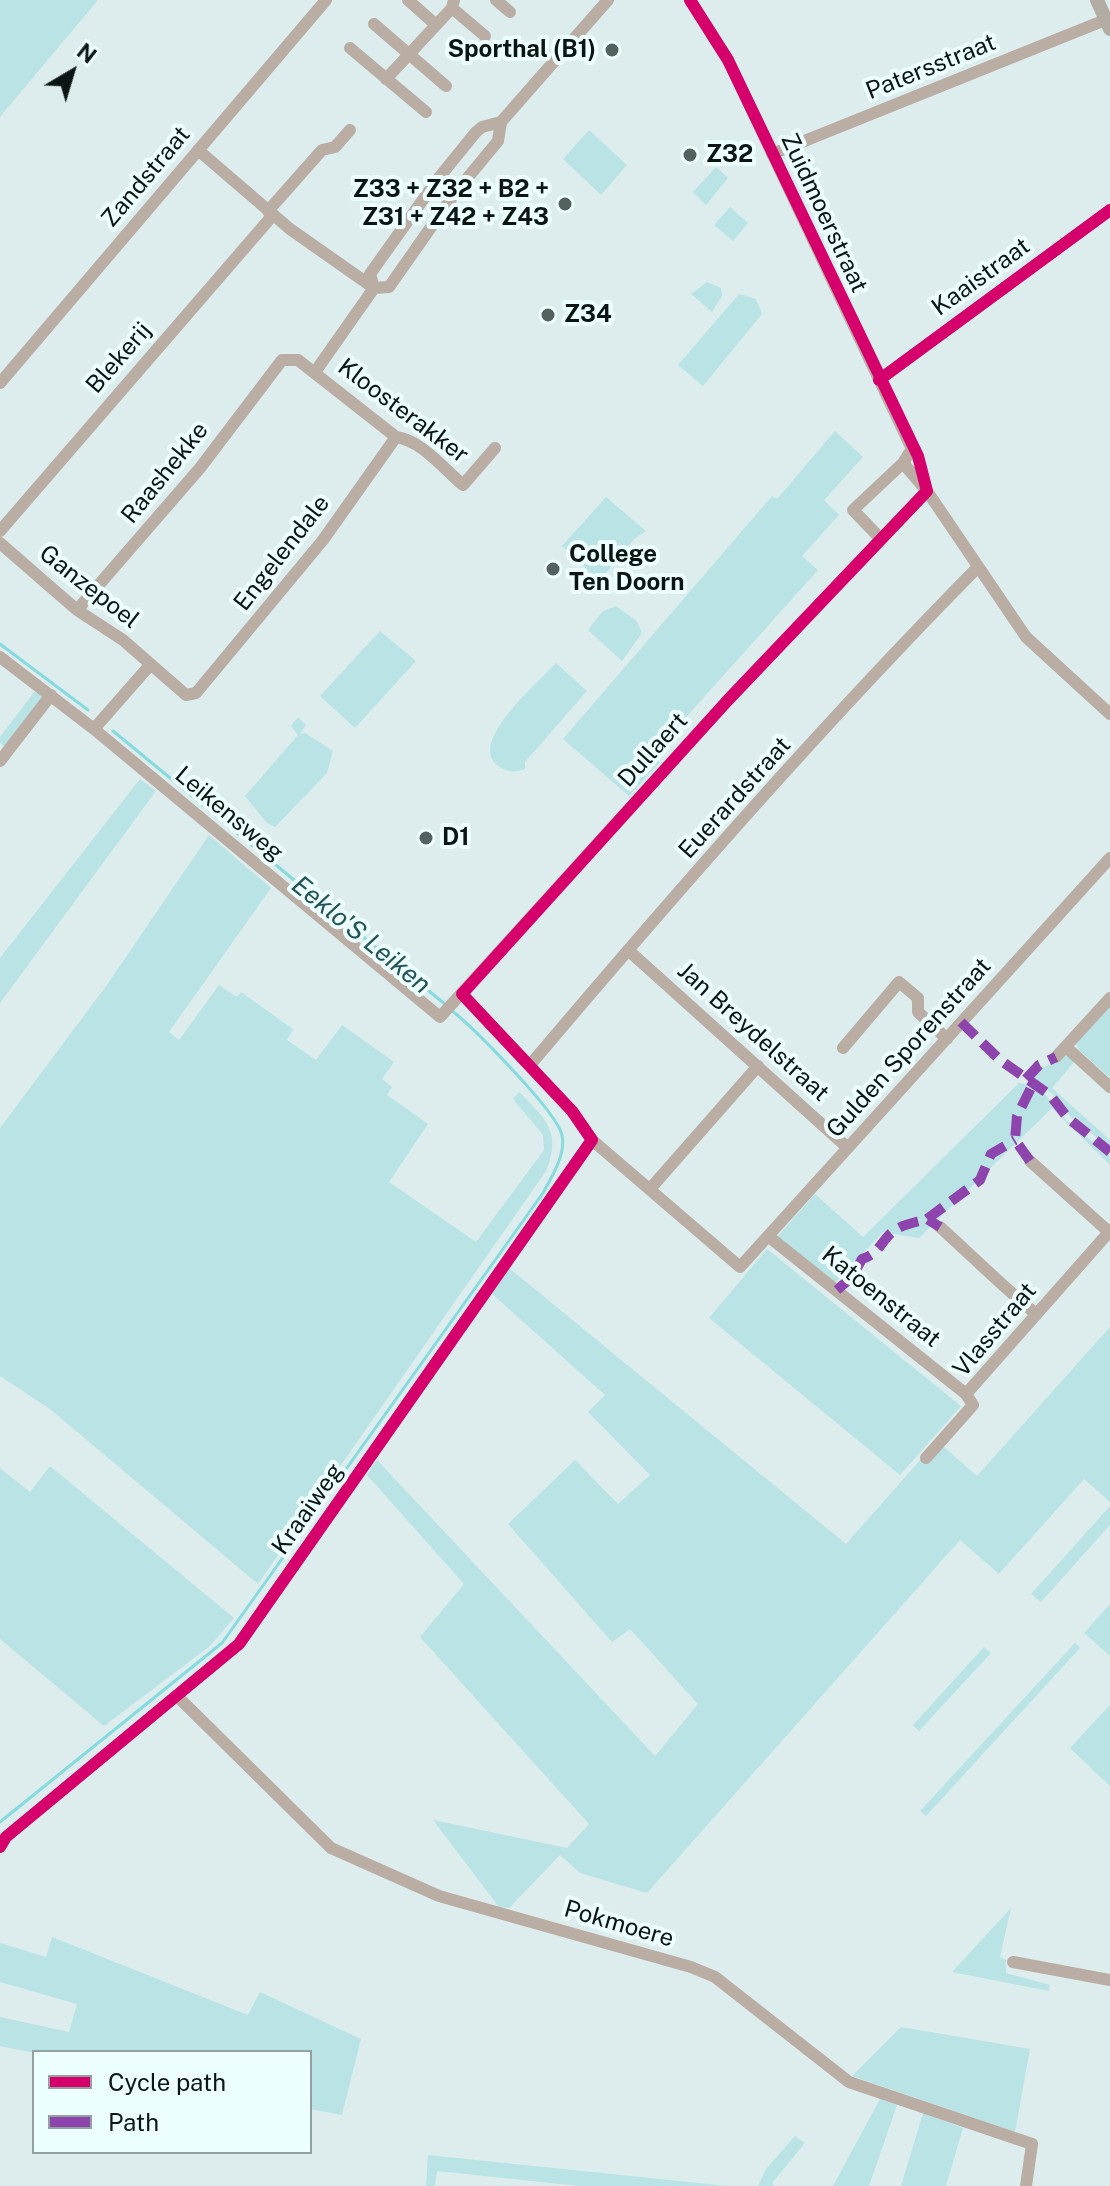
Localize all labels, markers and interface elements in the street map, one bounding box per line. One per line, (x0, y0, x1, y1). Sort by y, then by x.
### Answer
street label: Patersstraat (862, 28, 1000, 106)
north arrow (32, 32, 112, 112)
place label: Sporthal (B1) (447, 36, 596, 64)
text: N (72, 38, 102, 69)
marker: Sporthal (B1) (603, 41, 621, 59)
street label: Zandstraat (96, 121, 196, 233)
street label: Zuidmoerstraat (775, 129, 873, 297)
place label: Z32 (706, 141, 753, 169)
marker: Z32 (681, 146, 699, 164)
place label: Z33 + Z32 + B2 + Z31 + Z42 + Z43 (353, 176, 549, 232)
marker: Z33 + Z32 + B2 + Z31 + Z42 + Z43 (556, 195, 574, 213)
street label: Kaaistraat (926, 232, 1036, 322)
place label: Z34 (564, 301, 612, 329)
marker: Z34 (539, 306, 557, 324)
street label: Blekerij (80, 317, 158, 399)
street label: Kloosterakker (332, 353, 474, 469)
street label: Raashekke (115, 417, 215, 529)
street label: Engelendale (228, 490, 336, 616)
street label: Ganzepoel (33, 539, 145, 635)
place label: College Ten Doorn (569, 541, 684, 597)
marker: College Ten Doorn (544, 560, 562, 578)
street label: Dullaert (612, 707, 694, 793)
street label: Euerardstraat (673, 731, 797, 865)
street label: Leikensweg (169, 760, 289, 868)
place label: D1 (442, 824, 470, 852)
marker: D1 (417, 829, 435, 847)
water label: Eeklo'S Leiken (285, 870, 437, 1000)
street label: Gulden Sporenstraat (821, 952, 997, 1144)
street label: Jan Breydelstraat (671, 956, 835, 1108)
street label: Katoenstraat (816, 1240, 946, 1354)
street label: Vlasstraat (947, 1277, 1043, 1383)
street label: Kraaiweg (266, 1458, 350, 1560)
street label: Pokmoere (561, 1895, 677, 1953)
legend (32, 2050, 312, 2154)
text: Cycle path (108, 2068, 226, 2096)
text: Path (108, 2108, 159, 2136)

